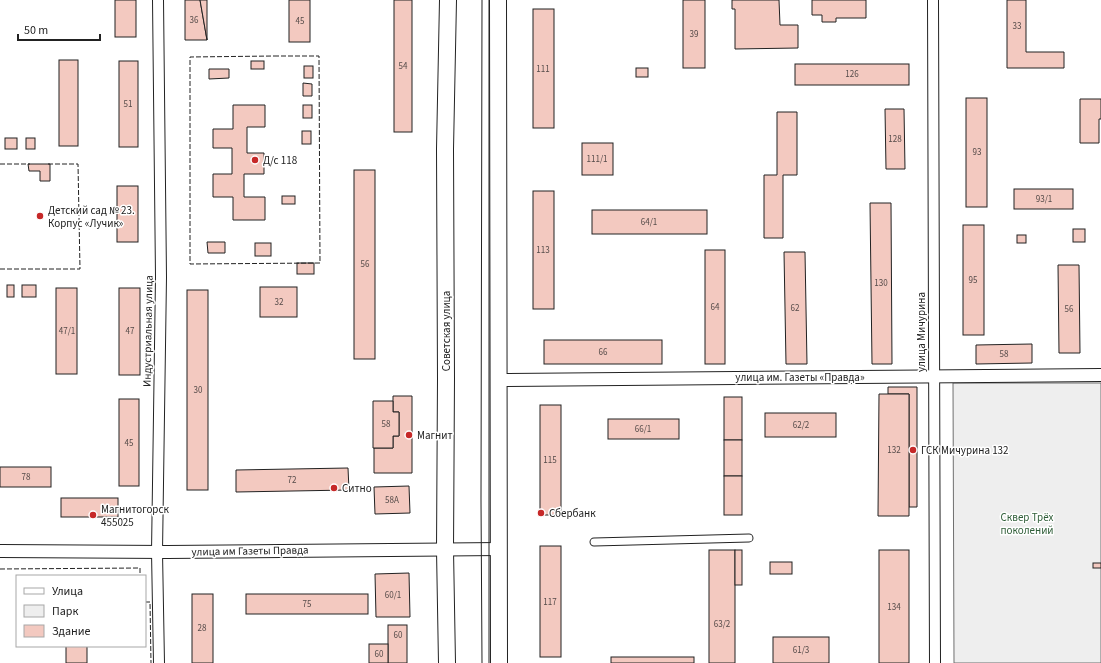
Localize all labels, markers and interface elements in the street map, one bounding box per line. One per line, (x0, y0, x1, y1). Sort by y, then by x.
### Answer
house number: 36 (190, 14, 199, 27)
house number: 45 (296, 15, 305, 28)
scale bar (18, 16, 100, 42)
house number: 33 (1013, 20, 1022, 33)
text: 50 m (24, 22, 48, 39)
house number: 39 (690, 28, 699, 41)
house number: 54 (399, 60, 408, 73)
house number: 111 (536, 63, 550, 76)
house number: 126 (845, 68, 859, 81)
house number: 51 (124, 98, 132, 111)
house number: 128 (888, 133, 902, 146)
house number: 93 (973, 146, 982, 159)
place label: Д/с 118 (263, 153, 298, 168)
house number: 111/1 (586, 153, 608, 166)
marker: Д/с 118 (250, 155, 260, 165)
house number: 93/1 (1036, 193, 1052, 206)
place label: Детский сад № 23. Корпус «Лучик» (48, 203, 135, 231)
marker: Детский сад № 23. Корпус «Лучик» (35, 211, 45, 221)
house number: 64/1 (641, 216, 657, 229)
house number: 113 (536, 244, 550, 257)
house number: 56 (361, 258, 370, 271)
house number: 95 (969, 274, 978, 287)
street label: Индустриальная улица (140, 275, 156, 387)
house number: 130 (874, 277, 888, 290)
street label: Советская улица (439, 291, 454, 371)
street label: улица Мичурина (914, 292, 929, 372)
house number: 32 (275, 296, 284, 309)
house number: 64 (711, 301, 720, 314)
house number: 62 (791, 302, 800, 315)
house number: 56 (1065, 303, 1074, 316)
house number: 47/1 (59, 325, 75, 338)
house number: 47 (126, 325, 135, 338)
house number: 66 (599, 346, 608, 359)
house number: 58 (1000, 348, 1009, 361)
street label: улица им. Газеты «Правда» (735, 370, 865, 385)
house number: 30 (194, 384, 203, 397)
house number: 58 (382, 418, 391, 431)
house number: 62/2 (793, 419, 810, 432)
house number: 66/1 (635, 423, 651, 436)
place label: Магнит (417, 428, 453, 443)
marker: Магнит (404, 430, 414, 440)
house number: 45 (125, 437, 134, 450)
place label: ГСК Мичурина 132 (921, 443, 1009, 458)
house number: 132 (887, 444, 901, 457)
marker: ГСК Мичурина 132 (908, 445, 918, 455)
house number: 115 (543, 454, 557, 467)
house number: 78 (22, 471, 31, 484)
house number: 72 (288, 474, 297, 487)
place label: Ситно (342, 481, 372, 496)
marker: Ситно (329, 483, 339, 493)
house number: 58А (385, 494, 399, 507)
place label: Магнитогорск 455025 (101, 502, 169, 530)
place label: Сбербанк (549, 506, 596, 521)
marker: Сбербанк (536, 508, 546, 518)
marker: Магнитогорск 455025 (88, 510, 98, 520)
park label: Сквер Трёх поколений (1000, 510, 1054, 538)
street label: улица им Газеты Правда (191, 542, 309, 560)
legend (16, 575, 146, 647)
text: Улица (52, 583, 83, 600)
house number: 60/1 (385, 589, 401, 602)
house number: 117 (543, 596, 557, 609)
house number: 75 (303, 598, 312, 611)
house number: 134 (887, 601, 901, 614)
text: Парк (52, 603, 78, 620)
house number: 63/2 (714, 618, 731, 631)
house number: 28 (198, 622, 207, 635)
text: Здание (52, 623, 91, 640)
house number: 60 (394, 629, 403, 642)
house number: 61/3 (793, 644, 810, 657)
house number: 60 (375, 648, 384, 661)

